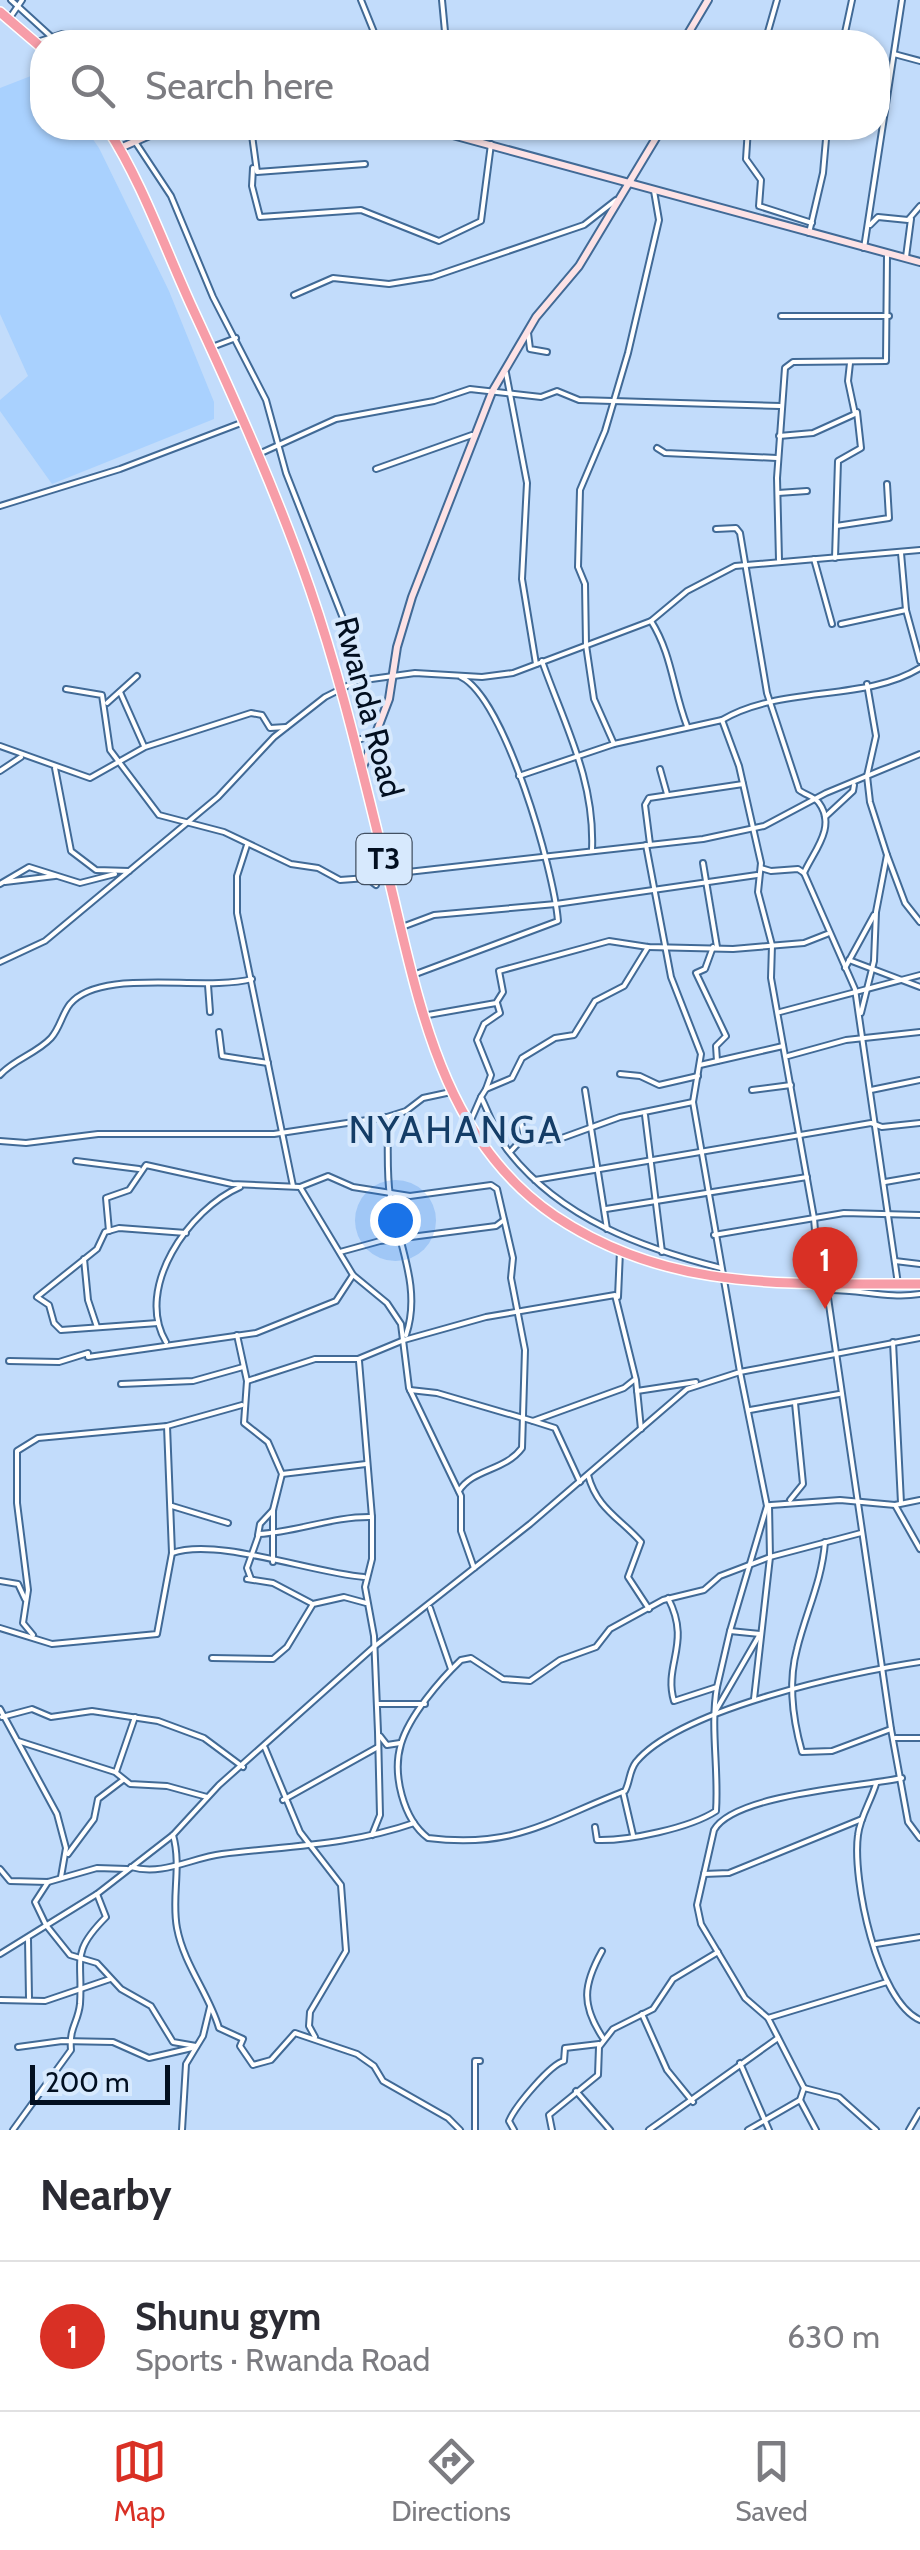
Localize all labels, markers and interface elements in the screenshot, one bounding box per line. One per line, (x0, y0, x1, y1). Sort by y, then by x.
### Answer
search box (30, 30, 890, 140)
icon: search (65, 58, 120, 113)
text: Search here (145, 62, 334, 109)
street label: Rwanda Road (327, 612, 412, 801)
road number: T3 (356, 834, 412, 884)
district label: NYAHANGA (348, 1106, 564, 1153)
your location (370, 1195, 421, 1246)
pin: 1 (792, 1226, 858, 1309)
scale bar (30, 2060, 170, 2104)
text: 200 m (45, 2065, 130, 2099)
text: Nearby (40, 2169, 172, 2221)
text: Shunu gym (135, 2293, 321, 2340)
text: 1 (67, 2317, 78, 2356)
text: 630 m (787, 2317, 880, 2356)
text: Sports · Rwanda Road (135, 2340, 430, 2379)
tab: Map (112, 2434, 167, 2528)
tab: Directions (391, 2434, 511, 2528)
tab: Saved (735, 2434, 808, 2528)

